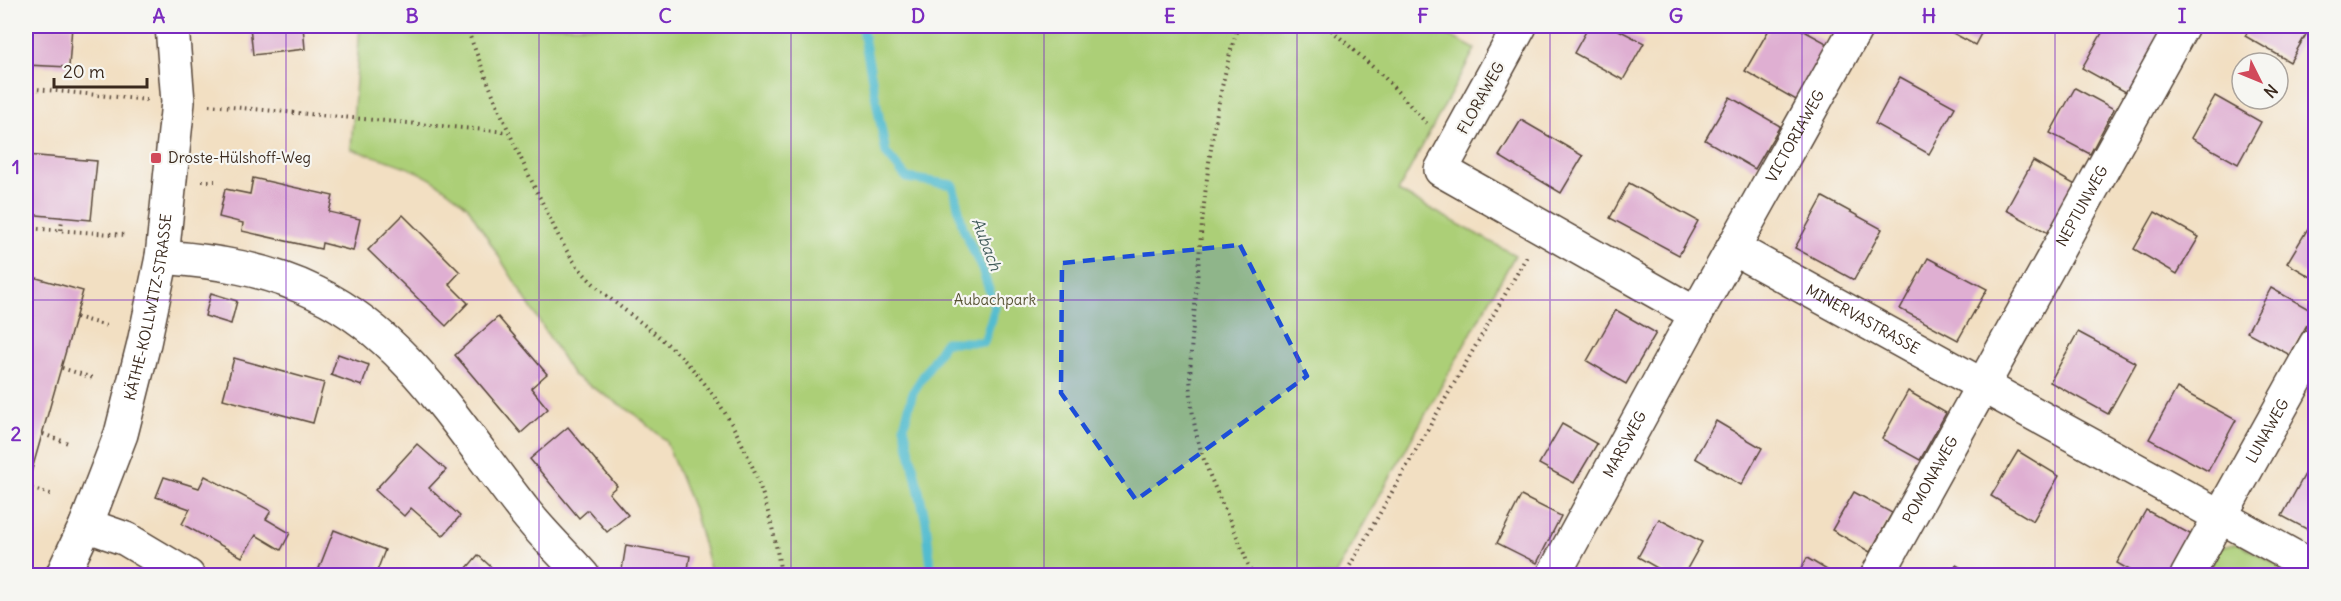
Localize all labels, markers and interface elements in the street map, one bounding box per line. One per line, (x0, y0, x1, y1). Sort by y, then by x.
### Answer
text: A (153, 3, 166, 28)
text: B (405, 3, 419, 28)
text: C (658, 3, 672, 28)
text: D (911, 3, 925, 28)
text: E (1164, 3, 1176, 28)
text: F (1417, 3, 1429, 28)
text: G (1669, 3, 1683, 28)
text: H (1922, 3, 1936, 28)
text: I (2178, 3, 2187, 28)
scale bar (54, 51, 147, 89)
north arrow (2230, 51, 2290, 111)
street label: FLORAWEG (1453, 58, 1508, 137)
text: 20 m (63, 60, 105, 83)
text: N (2260, 80, 2282, 102)
street label: VICTORIAWEG (1762, 86, 1828, 186)
place label: Droste-Hülshoff-Weg (168, 148, 311, 167)
marker: Droste-Hülshoff-Weg (149, 151, 163, 165)
text: 1 (12, 154, 20, 179)
street label: NEPTUNWEG (2052, 162, 2112, 250)
street label: KÄTHE-KOLLWITZ-STRASSE (120, 213, 175, 402)
water label: Aubach (968, 215, 1006, 274)
street label: MINERVASTRASSE (1803, 280, 1923, 358)
park label: Aubachpark (954, 290, 1037, 309)
street label: LUNAWEG (2242, 395, 2293, 466)
street label: MARSWEG (1599, 407, 1650, 481)
text: 2 (11, 421, 22, 446)
street label: POMONAWEG (1898, 432, 1962, 527)

